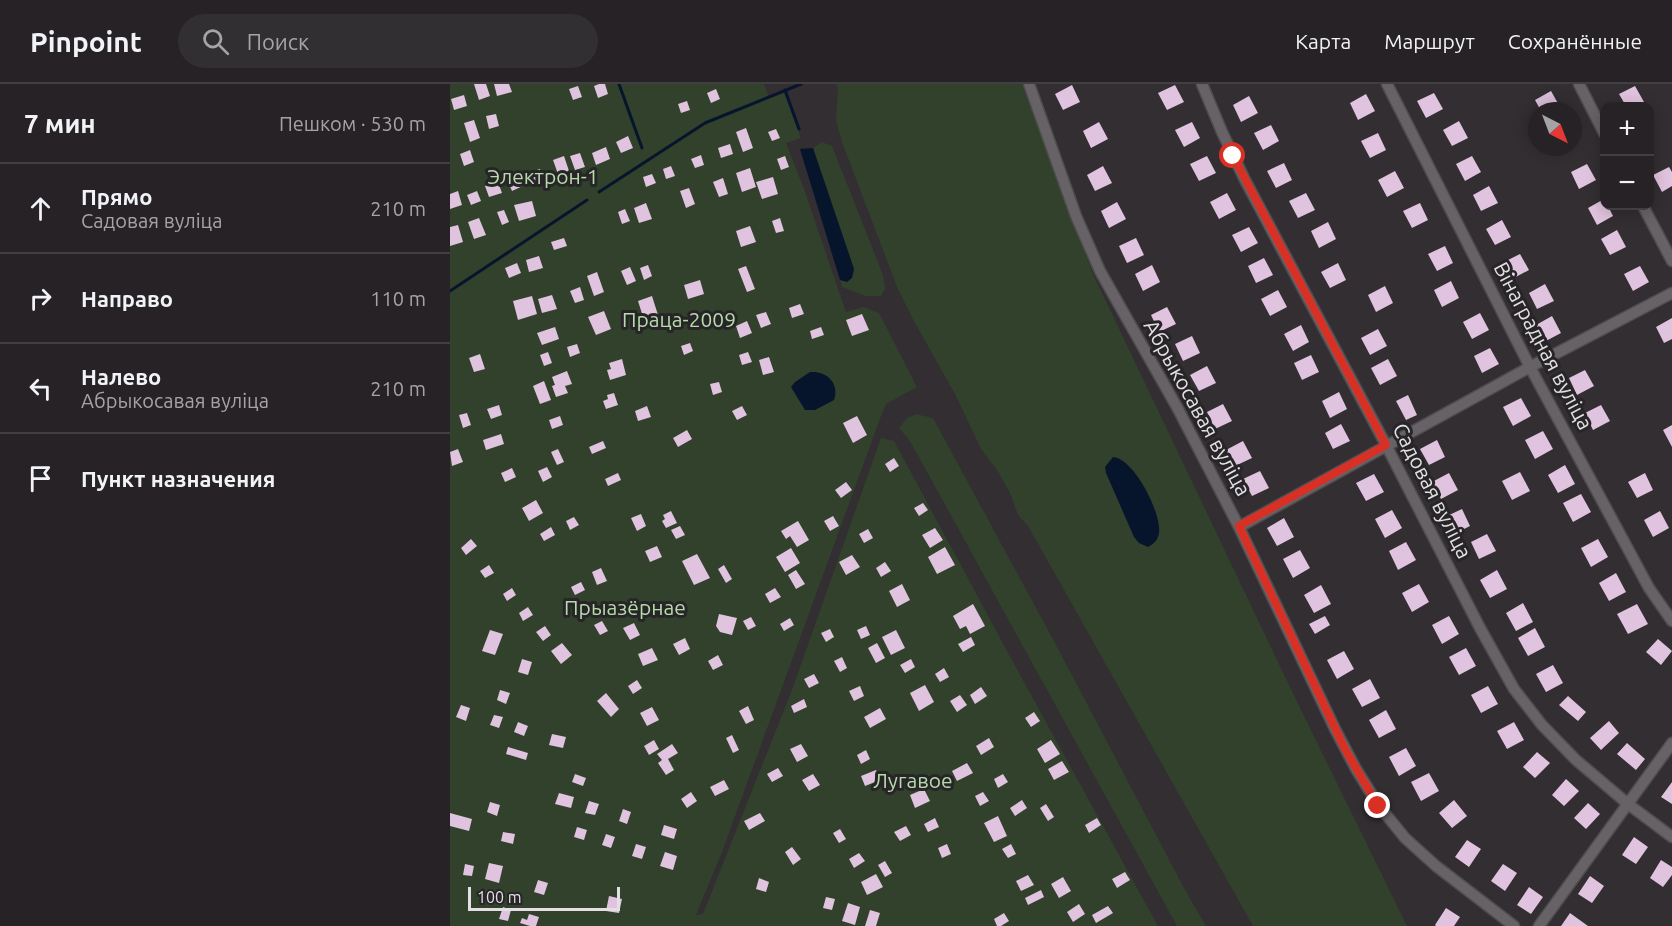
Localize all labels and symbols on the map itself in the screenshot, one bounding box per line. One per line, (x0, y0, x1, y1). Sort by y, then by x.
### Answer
north arrow (1528, 102, 1582, 156)
route start (1219, 142, 1245, 168)
park label: Электрон-1 (487, 164, 599, 188)
street label: Вінаградная вуліца (1490, 258, 1598, 433)
park label: Праца-2009 (622, 307, 736, 331)
street label: Абрыкосавая вуліца (1140, 315, 1256, 500)
street label: Садовая вуліца (1388, 419, 1477, 562)
park label: Прыазёрнае (564, 595, 686, 619)
park label: Лугавое (873, 768, 953, 792)
route end (1364, 792, 1390, 818)
scale bar (468, 884, 620, 912)

